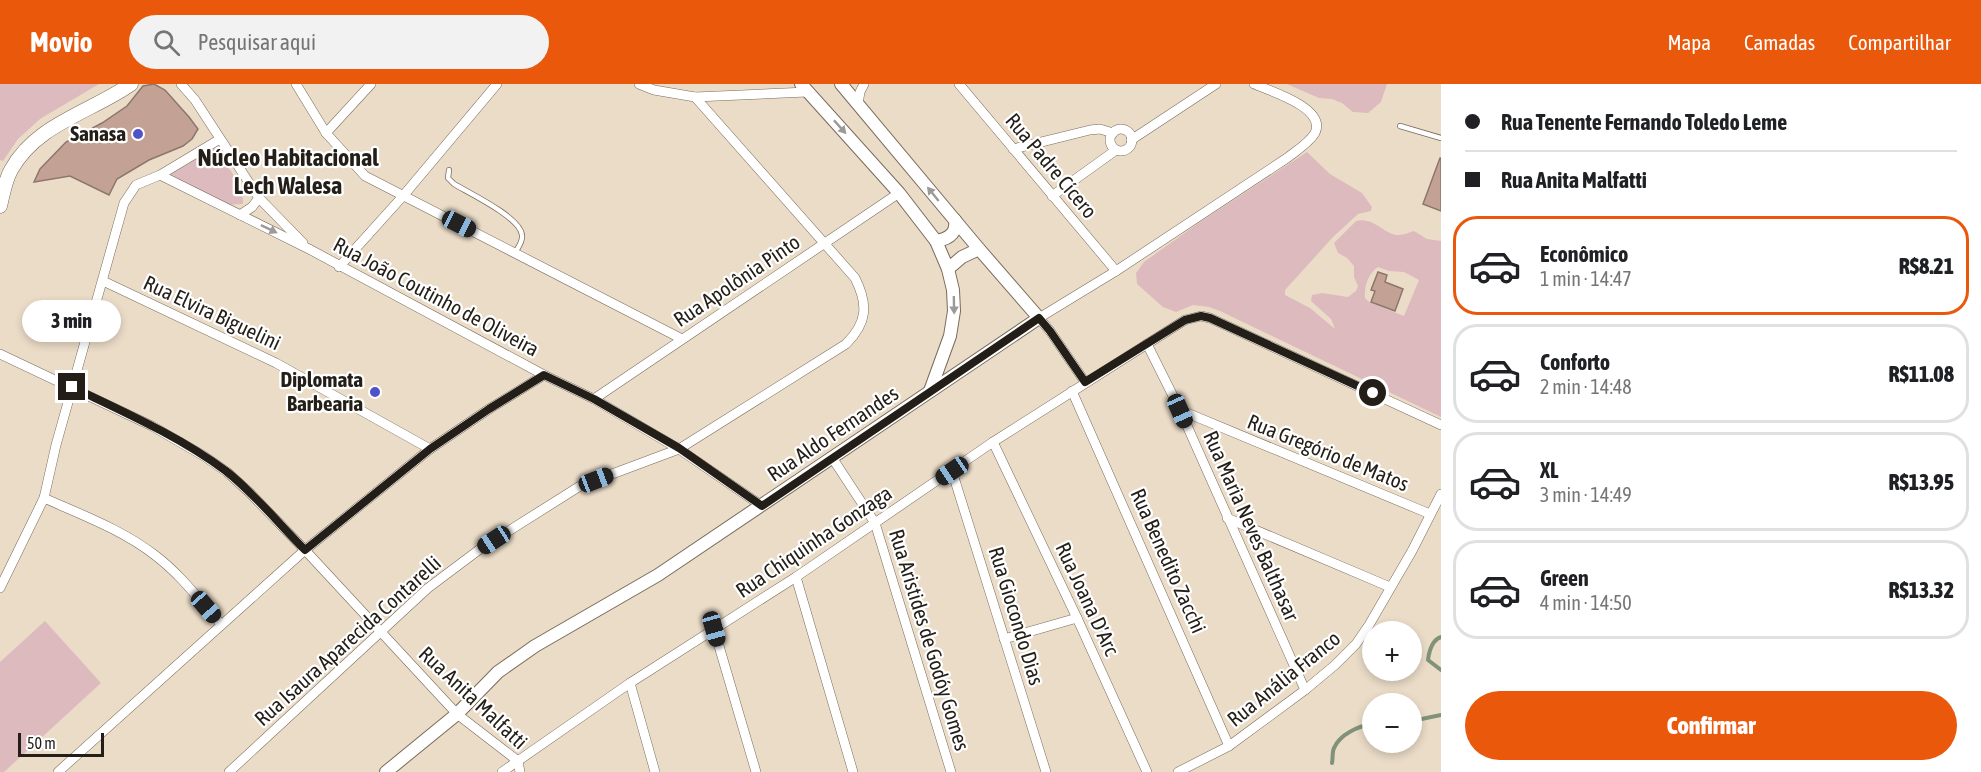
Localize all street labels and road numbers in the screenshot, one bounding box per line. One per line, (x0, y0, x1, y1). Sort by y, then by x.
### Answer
street label: Rua Padre Cícero (1001, 108, 1102, 223)
street label: Rua Apolônia Pinto (669, 229, 804, 331)
street label: Rua João Coutinho de Oliveira (330, 232, 543, 361)
street label: Rua Elvira Biguelini (140, 270, 285, 354)
street label: Rua Aldo Fernandes (763, 381, 902, 486)
street label: Rua Gregório de Matos (1244, 409, 1412, 495)
street label: Rua Maria Neves Balthasar (1199, 427, 1305, 625)
street label: Rua Chiquinha Gonzaga (731, 480, 896, 602)
street label: Rua Benedito Zacchi (1126, 485, 1212, 637)
street label: Rua Aristides de Godóy Gomes (885, 526, 975, 753)
street label: Rua Joana D'Arc (1051, 538, 1125, 659)
street label: Rua Giocondo Dias (985, 544, 1049, 688)
street label: Rua Isaura Aparecida Contarelli (249, 550, 445, 730)
street label: Rua Anália Franco (1222, 625, 1345, 731)
street label: Rua Anita Malfatti (415, 641, 533, 754)

